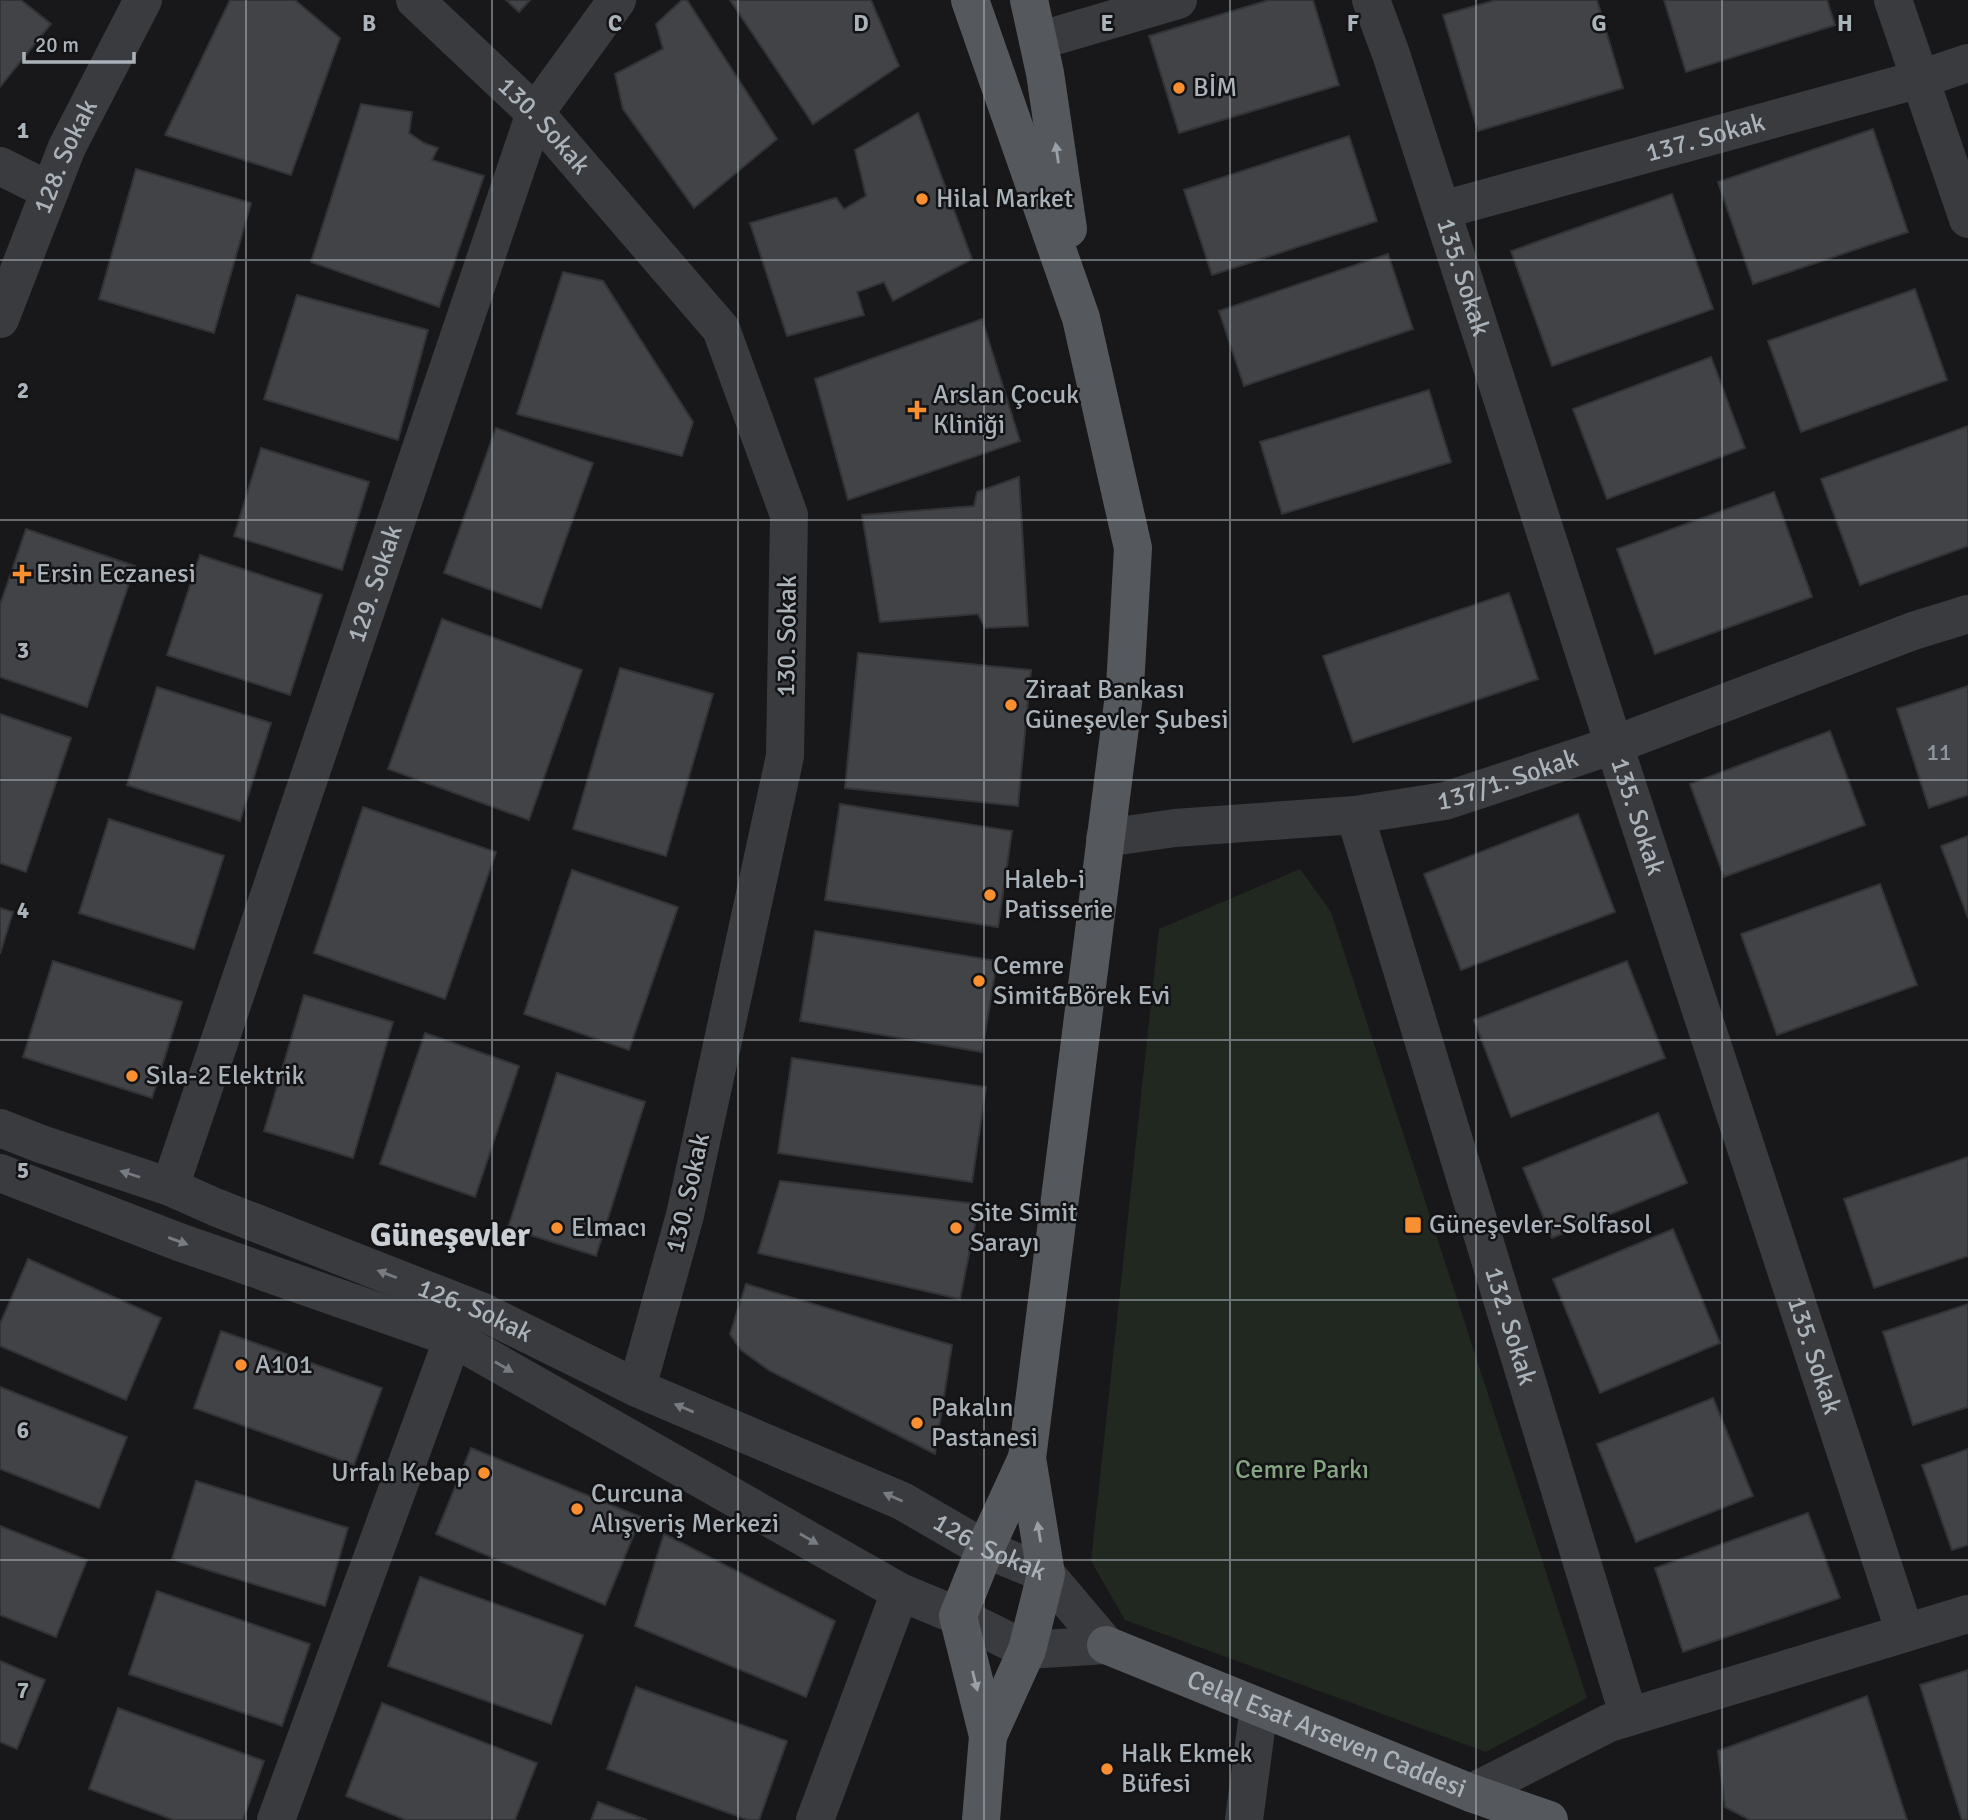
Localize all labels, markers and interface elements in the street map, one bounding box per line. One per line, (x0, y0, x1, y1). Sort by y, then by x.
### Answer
text: B (362, 9, 376, 38)
text: C (608, 9, 622, 38)
text: D (853, 9, 869, 38)
text: E (1100, 9, 1114, 38)
text: F (1347, 9, 1359, 38)
text: G (1591, 9, 1607, 38)
text: H (1837, 9, 1853, 38)
scale bar (24, 21, 135, 65)
text: 20 m (35, 32, 79, 58)
street label: 130. Sokak (491, 70, 597, 181)
place label: BİM (1193, 72, 1237, 104)
marker: BİM (1171, 80, 1187, 96)
street label: 128. Sokak (26, 94, 105, 219)
street label: 137. Sokak (1642, 106, 1768, 169)
text: 1 (17, 116, 29, 145)
one-way arrow (1051, 142, 1062, 164)
place label: Hilal Market (936, 183, 1073, 215)
marker: Hilal Market (914, 191, 930, 207)
street label: 135. Sokak (1429, 214, 1497, 340)
text: 2 (17, 376, 29, 405)
place label: Arslan Çocuk Kliniği (933, 379, 1079, 441)
marker: Arslan Çocuk Kliniği (907, 400, 927, 420)
street label: 129. Sokak (340, 521, 410, 647)
place label: Ersin Eczanesi (36, 558, 196, 590)
marker: Ersin Eczanesi (14, 566, 30, 582)
street label: 130. Sokak (770, 575, 804, 697)
text: 3 (17, 636, 29, 665)
place label: Ziraat Bankası Güneşevler Şubesi (1025, 674, 1229, 736)
marker: Ziraat Bankası Güneşevler Şubesi (1003, 697, 1019, 713)
house number: 11 (1927, 738, 1951, 767)
street label: 137/1. Sokak (1435, 742, 1582, 818)
street label: 135. Sokak (1603, 754, 1672, 880)
place label: Haleb-i Patisserie (1004, 864, 1113, 926)
marker: Haleb-i Patisserie (982, 887, 998, 903)
text: 4 (17, 896, 29, 925)
place label: Cemre Simit&Börek Evi (993, 950, 1170, 1012)
marker: Cemre Simit&Börek Evi (971, 973, 987, 989)
place label: Sıla-2 Elektrik (146, 1060, 305, 1092)
marker: Sıla-2 Elektrik (124, 1068, 140, 1084)
street label: 130. Sokak (659, 1130, 717, 1256)
text: 5 (17, 1156, 29, 1185)
one-way arrow (119, 1168, 140, 1179)
place label: Site Simit Sarayı (970, 1197, 1077, 1259)
place label: Güneşevler-Solfasol (1429, 1209, 1652, 1241)
place label: Elmacı (571, 1212, 647, 1244)
district label: Güneşevler (370, 1215, 531, 1256)
marker: Güneşevler-Solfasol (1403, 1215, 1423, 1235)
marker: Elmacı (549, 1220, 565, 1236)
marker: Site Simit Sarayı (948, 1220, 964, 1236)
one-way arrow (168, 1236, 189, 1247)
street label: 132. Sokak (1477, 1263, 1543, 1389)
one-way arrow (377, 1269, 398, 1280)
street label: 126. Sokak (413, 1272, 538, 1350)
street label: 135. Sokak (1780, 1292, 1848, 1418)
place label: A101 (255, 1349, 313, 1381)
marker: A101 (233, 1357, 249, 1373)
one-way arrow (494, 1360, 514, 1372)
place label: Pakalın Pastanesi (931, 1392, 1038, 1454)
one-way arrow (674, 1402, 694, 1414)
marker: Pakalın Pastanesi (909, 1415, 925, 1431)
text: 6 (17, 1416, 29, 1445)
park label: Cemre Parkı (1235, 1454, 1369, 1486)
place label: Urfalı Kebap (331, 1457, 470, 1489)
marker: Urfalı Kebap (476, 1465, 492, 1481)
place label: Curcuna Alışveriş Merkezi (591, 1478, 779, 1540)
one-way arrow (882, 1492, 903, 1503)
marker: Curcuna Alışveriş Merkezi (569, 1501, 585, 1517)
street label: 126. Sokak (927, 1506, 1050, 1588)
one-way arrow (1033, 1521, 1044, 1543)
one-way arrow (799, 1533, 818, 1545)
street label: Celal Esat Arseven Caddesi (1182, 1664, 1471, 1805)
one-way arrow (970, 1670, 981, 1692)
text: 7 (17, 1676, 29, 1705)
place label: Halk Ekmek Büfesi (1121, 1738, 1253, 1800)
marker: Halk Ekmek Büfesi (1099, 1761, 1115, 1777)

